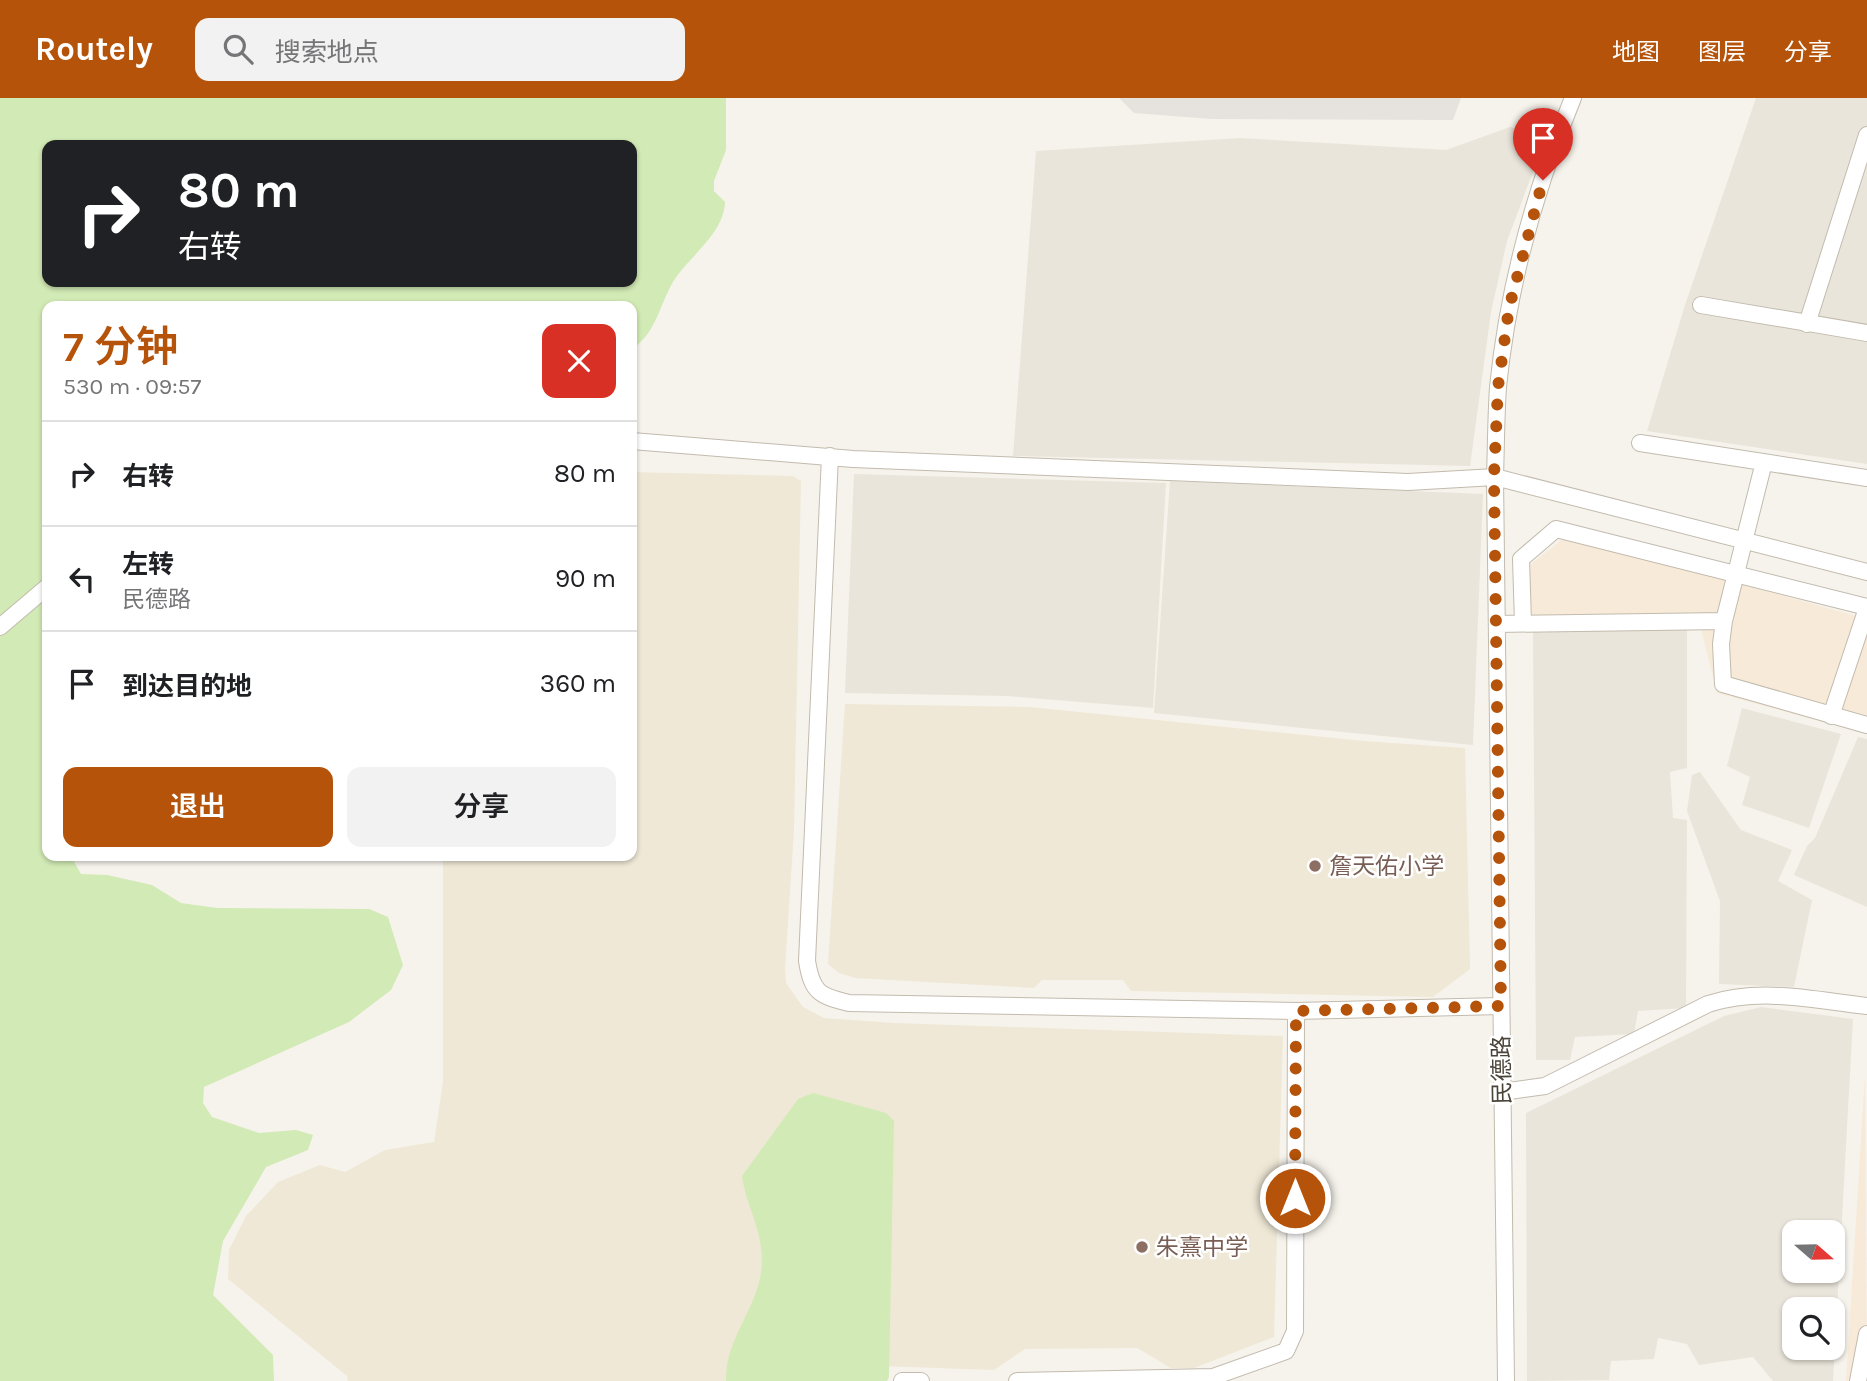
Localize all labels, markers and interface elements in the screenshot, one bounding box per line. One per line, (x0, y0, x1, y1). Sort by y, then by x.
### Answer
search box (195, 18, 685, 81)
text: Routely (35, 30, 153, 68)
icon: search (219, 30, 257, 68)
text: 搜索地点 (275, 37, 379, 68)
text: 地图 (1612, 38, 1660, 66)
text: 图层 (1698, 38, 1746, 66)
text: 分享 (1784, 38, 1832, 66)
pin (1513, 108, 1573, 180)
icon: arrive (1524, 119, 1562, 157)
text: 80 m (178, 162, 300, 219)
icon: right (63, 168, 154, 259)
text: 右转 (178, 229, 242, 266)
text: 7 分钟 (63, 322, 178, 372)
button: close (542, 324, 616, 398)
text: 530 m · 09:57 (63, 373, 201, 400)
icon: right (63, 455, 101, 493)
text: 80 m (554, 458, 616, 489)
text: 右转 (122, 461, 174, 492)
text: 左转 (122, 549, 174, 580)
icon: left (63, 560, 101, 598)
text: 90 m (555, 563, 616, 594)
text: 民德路 (122, 586, 191, 613)
icon: arrive (63, 665, 101, 703)
text: 360 m (540, 668, 616, 699)
text: 到达目的地 (122, 671, 252, 702)
button: 退出 (63, 767, 333, 847)
button: 分享 (347, 767, 616, 847)
place label: 詹天佑小学 (1329, 853, 1444, 880)
marker: 詹天佑小学 (1307, 858, 1323, 874)
street label: 民德路 (1488, 1035, 1516, 1105)
position arrow (1258, 1161, 1332, 1235)
north arrow (1782, 1220, 1844, 1283)
map controls (1782, 1220, 1845, 1360)
place label: 朱熹中学 (1156, 1234, 1248, 1261)
marker: 朱熹中学 (1134, 1239, 1150, 1255)
button: search (1782, 1297, 1845, 1360)

